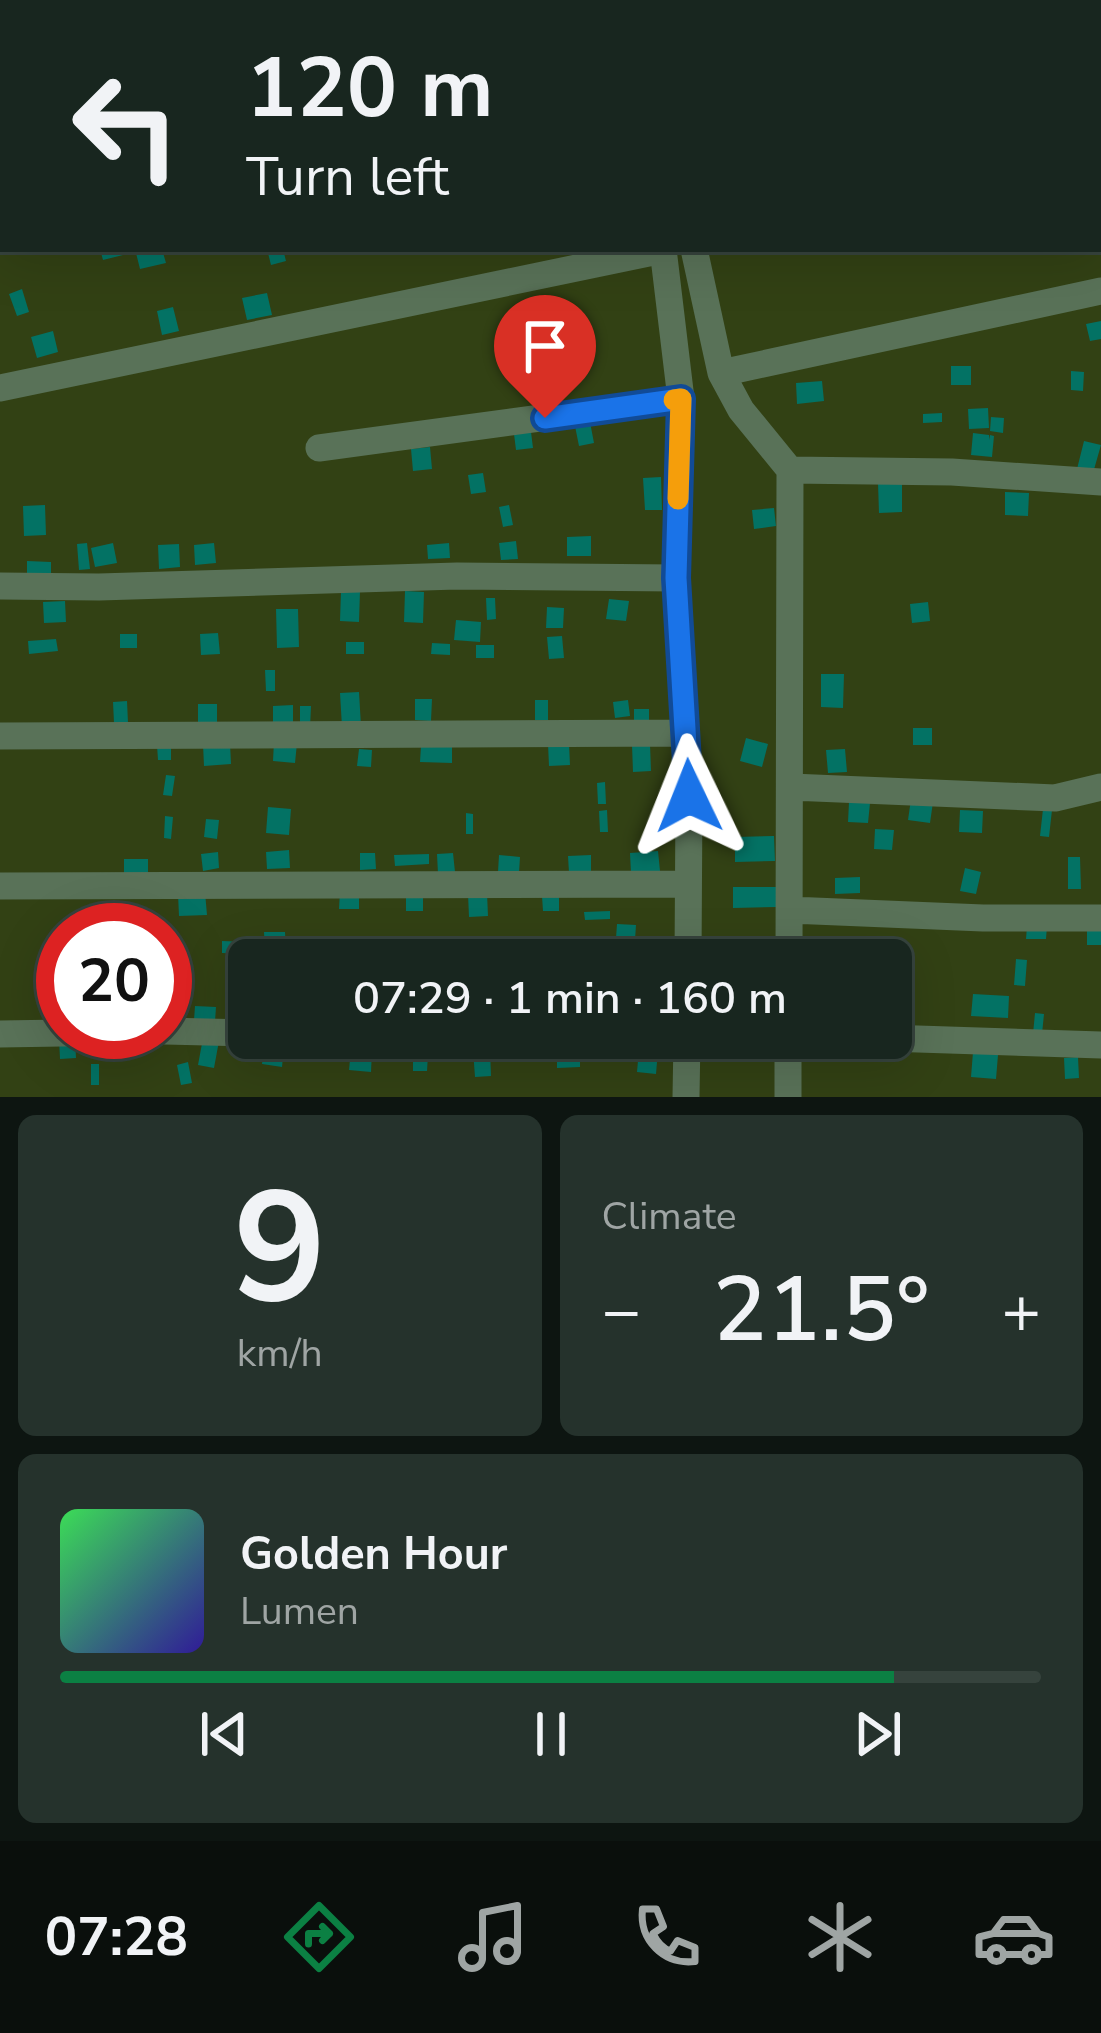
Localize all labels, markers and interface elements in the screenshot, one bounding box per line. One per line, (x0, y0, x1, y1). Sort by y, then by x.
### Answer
text: 120 m (246, 31, 494, 146)
icon: left (48, 48, 204, 204)
text: Turn left (246, 140, 449, 214)
pin (494, 295, 596, 418)
icon: arrive (512, 313, 578, 379)
position arrow (626, 733, 752, 859)
speed limit sign: 20 (36, 903, 192, 1059)
text: 07:29 · 1 min · 160 m (353, 968, 787, 1029)
text: 9 (233, 1142, 327, 1355)
text: Climate (602, 1190, 737, 1243)
text: 21.5° (713, 1249, 930, 1372)
text: − (602, 1266, 641, 1356)
text: + (1001, 1266, 1041, 1356)
text: km/h (237, 1327, 323, 1380)
text: Golden Hour (240, 1524, 507, 1585)
text: Lumen (240, 1585, 359, 1638)
icon: previous (191, 1701, 257, 1767)
icon: pause (518, 1701, 584, 1767)
icon: next (845, 1701, 911, 1767)
icon: directions (277, 1895, 361, 1979)
icon: music (451, 1895, 535, 1979)
icon: phone (625, 1895, 709, 1979)
icon: climate (798, 1895, 882, 1979)
icon: car (972, 1895, 1056, 1979)
text: 07:28 (45, 1900, 188, 1974)

